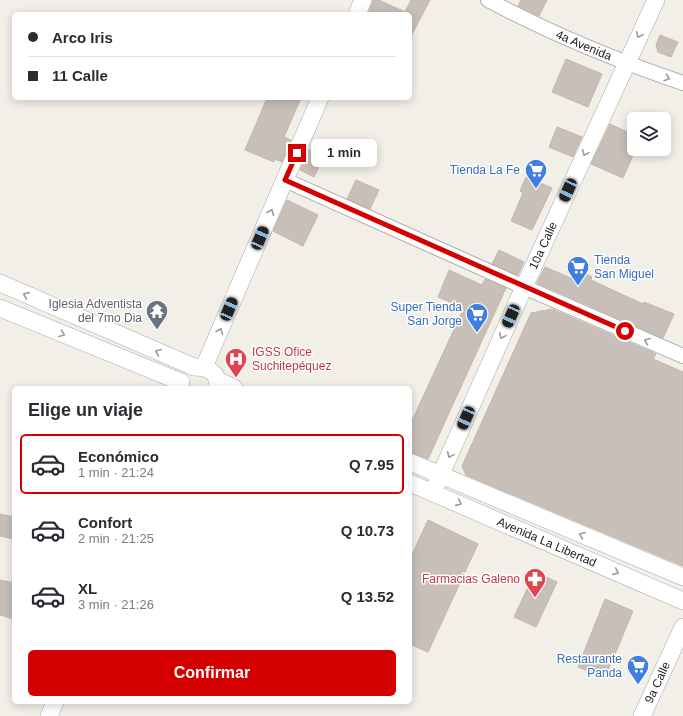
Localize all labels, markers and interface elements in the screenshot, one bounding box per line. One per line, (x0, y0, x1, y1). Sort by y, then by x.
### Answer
street label: 4a Avenida (554, 27, 614, 63)
text: Arco Iris (52, 29, 113, 46)
one-way arrow (636, 31, 644, 39)
text: 11 Calle (52, 67, 108, 84)
one-way arrow (664, 73, 671, 82)
map controls (627, 112, 671, 156)
button: layers (627, 112, 671, 156)
callout: 1 min (311, 139, 377, 167)
route end (288, 144, 306, 162)
text: 1 min (327, 145, 361, 160)
one-way arrow (581, 150, 589, 157)
supermarket icon: Tienda La Fe (523, 157, 549, 190)
place label: Tienda La Fe (450, 163, 520, 177)
car (557, 177, 579, 203)
one-way arrow (266, 208, 274, 216)
street label: 10a Calle (526, 219, 560, 271)
car (250, 225, 270, 251)
place label: Tienda San Miguel (594, 253, 654, 281)
supermarket icon: Tienda San Miguel (565, 254, 591, 287)
one-way arrow (23, 291, 30, 299)
car (219, 296, 239, 322)
place label: Iglesia Adventista del 7mo Dia (49, 297, 142, 325)
temple icon: Iglesia Adventista del 7mo Dia (144, 298, 170, 331)
place label: Super Tienda San Jorge (391, 300, 462, 328)
supermarket icon: Super Tienda San Jorge (464, 301, 490, 334)
car (501, 303, 521, 329)
route start (616, 322, 634, 340)
one-way arrow (215, 328, 223, 335)
one-way arrow (59, 329, 66, 337)
one-way arrow (499, 332, 507, 339)
one-way arrow (644, 338, 652, 346)
place label: IGSS Ofice Suchitepéquez (252, 345, 331, 373)
hospital icon: IGSS Ofice Suchitepéquez (223, 346, 249, 379)
one-way arrow (155, 349, 163, 357)
text: Elige un viaje (28, 400, 143, 420)
car (456, 405, 476, 431)
icon: car (30, 446, 66, 482)
text: Económico (78, 448, 159, 465)
one-way arrow (447, 450, 455, 458)
text: Q 7.95 (349, 456, 394, 473)
text: 1 min · 21:24 (78, 465, 154, 480)
one-way arrow (454, 498, 462, 506)
icon: car (30, 512, 66, 548)
text: Confort (78, 514, 132, 531)
street label: Avenida La Libertad (495, 515, 599, 570)
text: Q 10.73 (341, 522, 394, 539)
text: 2 min · 21:25 (78, 531, 154, 546)
one-way arrow (579, 532, 587, 540)
pharmacy icon: Farmacias Galeno (522, 566, 548, 599)
one-way arrow (612, 567, 620, 575)
place label: Farmacias Galeno (422, 572, 520, 586)
icon: car (30, 578, 66, 614)
text: XL (78, 580, 97, 597)
text: Q 13.52 (341, 588, 394, 605)
text: 3 min · 21:26 (78, 597, 154, 612)
button: Confirmar (28, 650, 396, 696)
place label: Restaurante Panda (557, 652, 622, 680)
supermarket icon: Restaurante Panda (625, 653, 651, 686)
street label: 9a Calle (642, 659, 673, 705)

